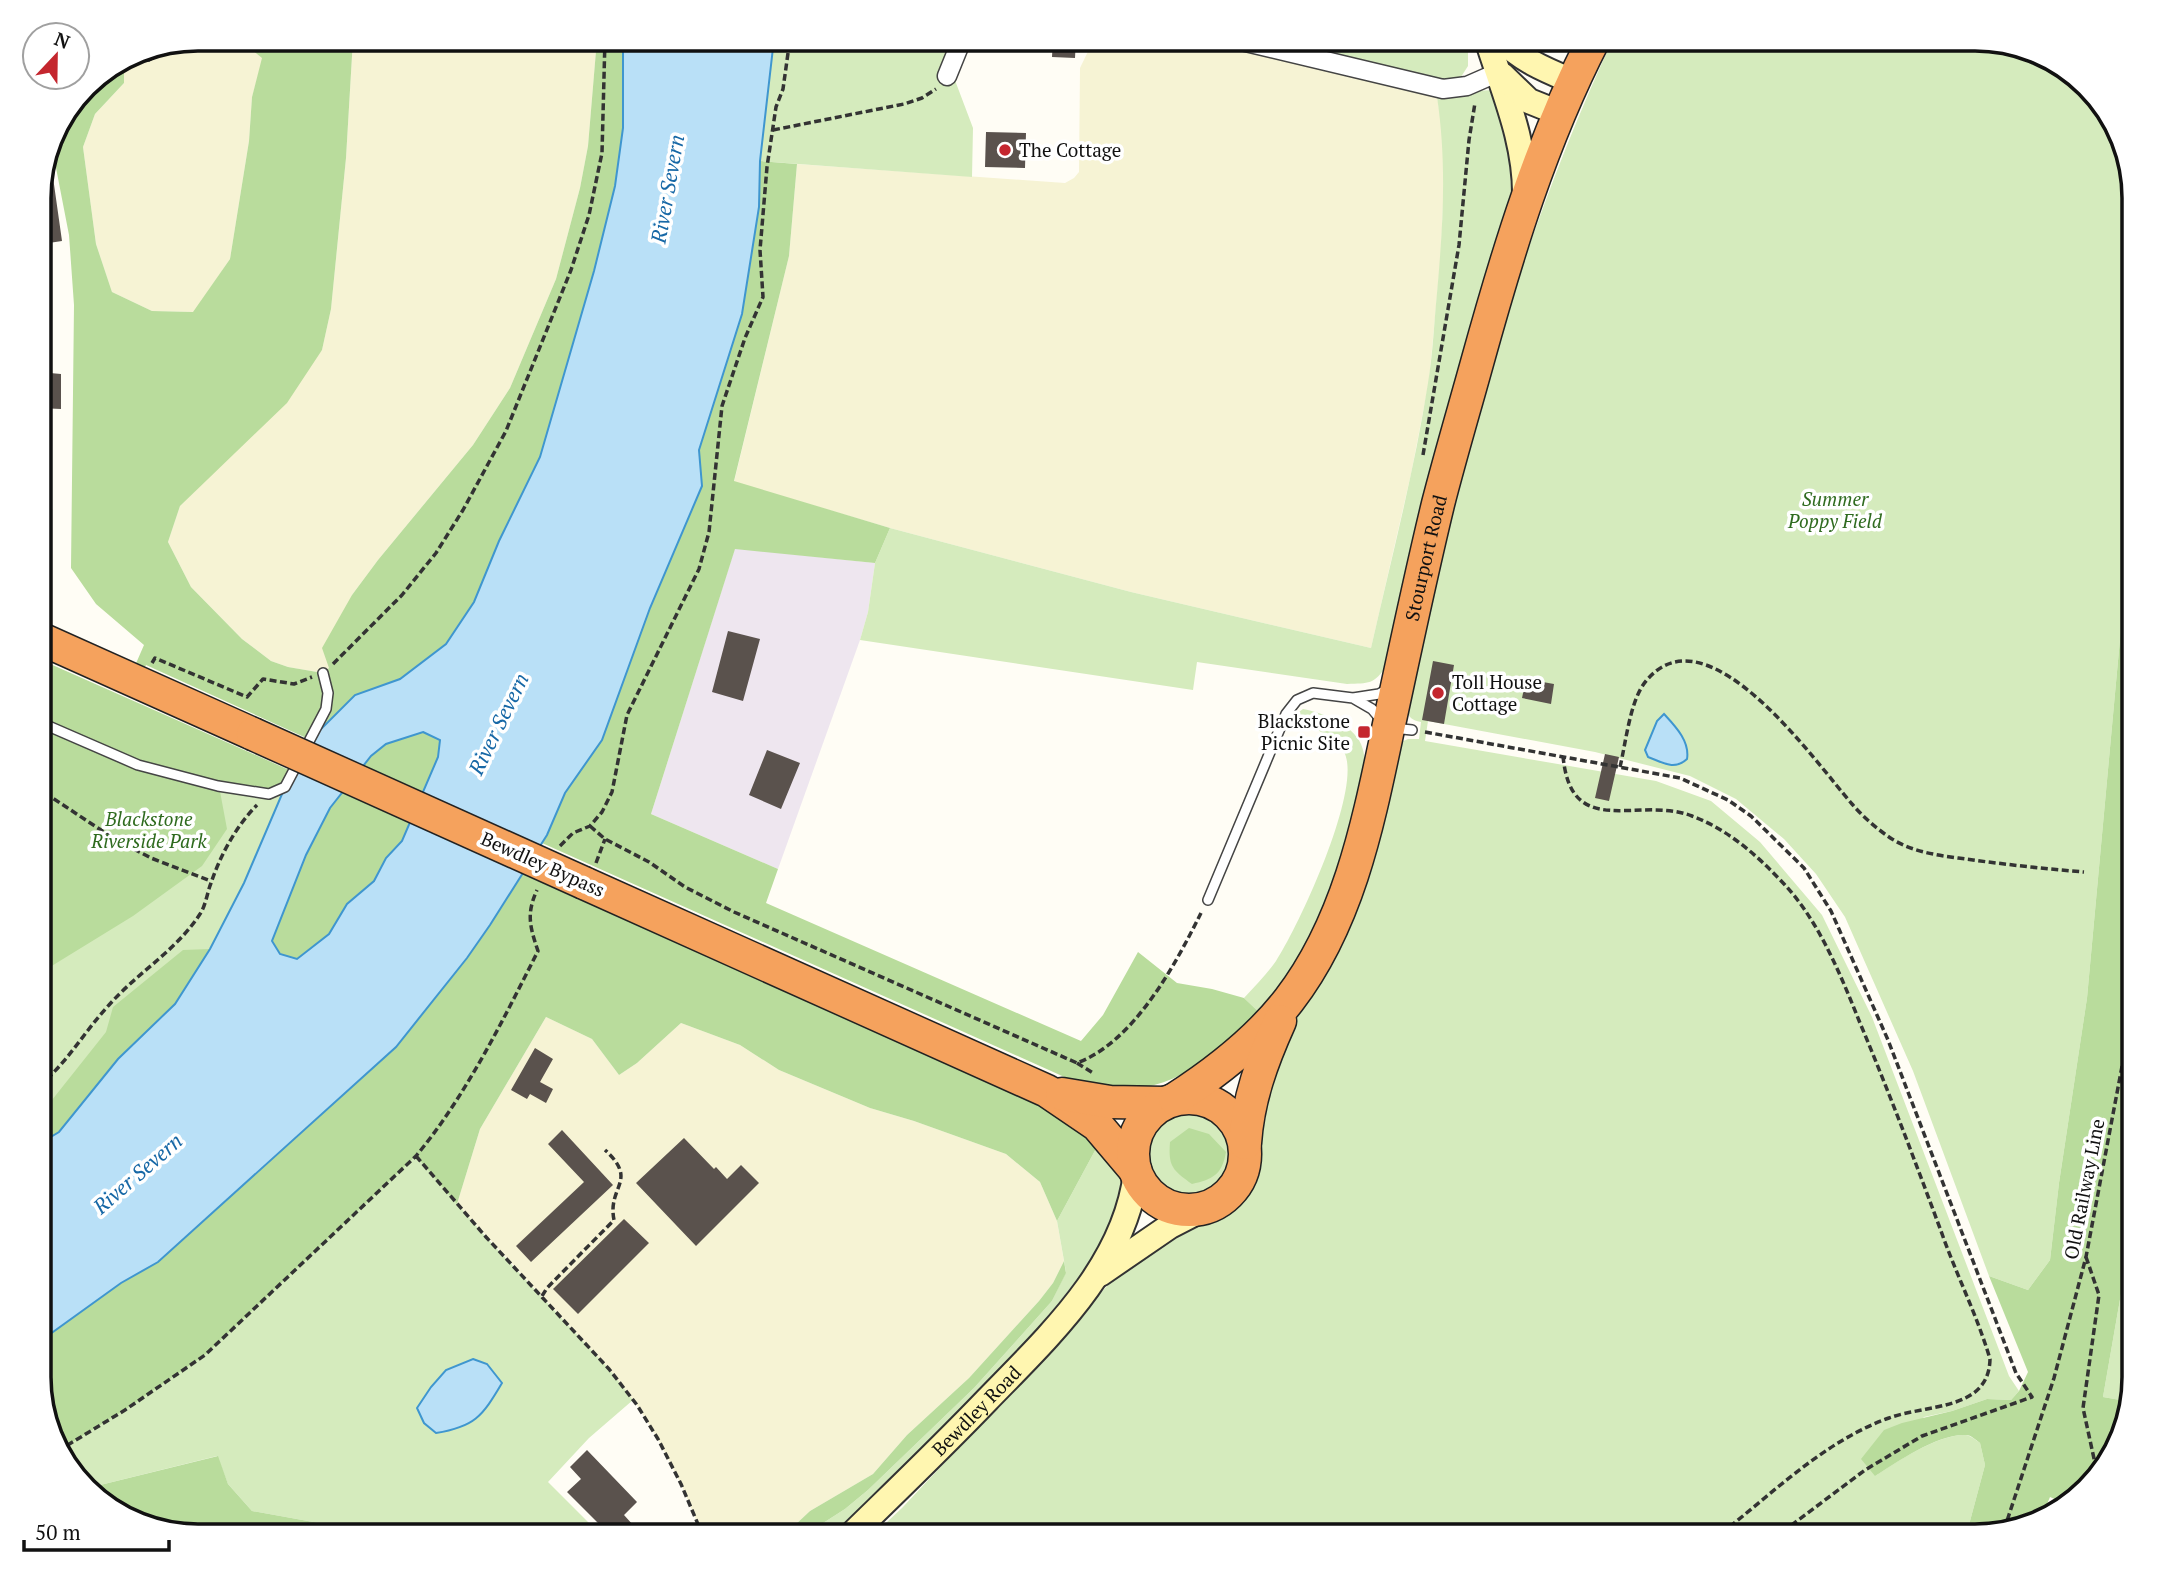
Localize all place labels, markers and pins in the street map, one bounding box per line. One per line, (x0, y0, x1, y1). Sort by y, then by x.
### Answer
place label: The Cottage (1019, 137, 1121, 162)
marker: The Cottage (997, 142, 1013, 158)
place label: Toll House Cottage (1452, 669, 1542, 716)
marker: Toll House Cottage (1430, 685, 1446, 701)
place label: Blackstone Picnic Site (1258, 708, 1350, 755)
marker: Blackstone Picnic Site (1356, 724, 1372, 740)

